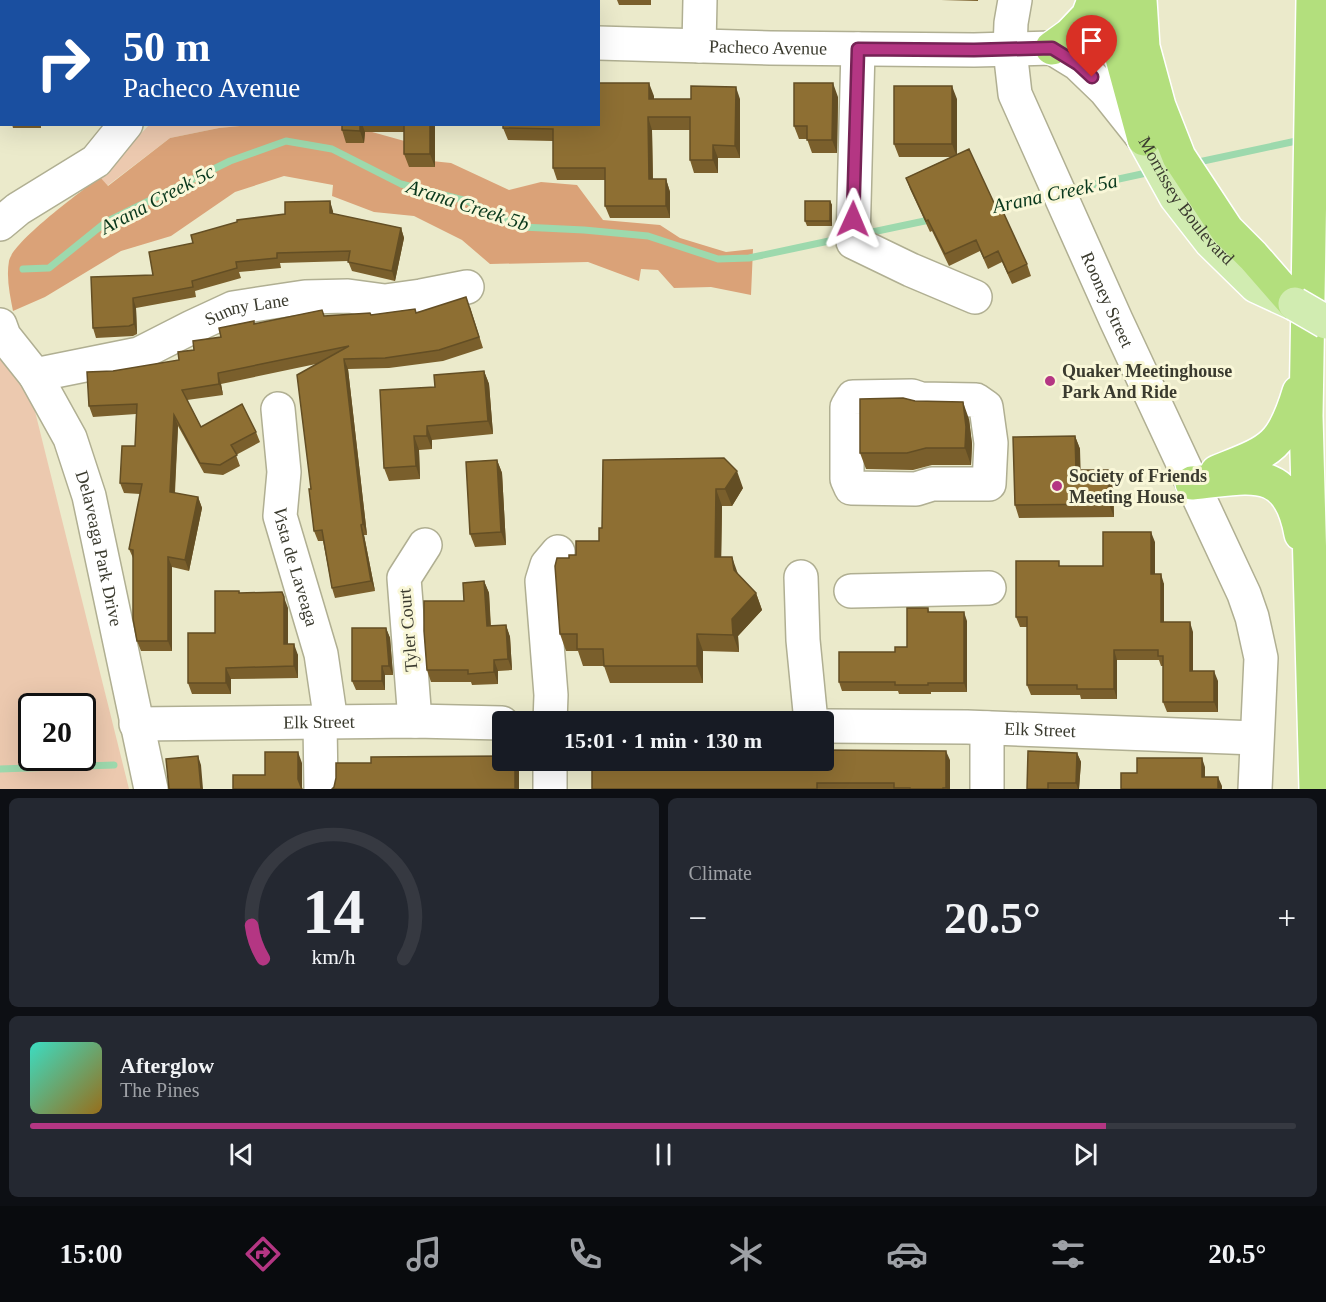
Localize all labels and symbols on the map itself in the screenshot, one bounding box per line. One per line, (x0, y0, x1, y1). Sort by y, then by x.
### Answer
pin (1066, 15, 1117, 77)
street label: Pacheco Avenue (709, 36, 827, 59)
street label: Morrissey Boulevard (1135, 133, 1238, 269)
water label: Arana Creek 5c (94, 160, 218, 239)
water label: Arana Creek 5a (989, 169, 1119, 217)
water label: Arana Creek 5b (402, 174, 532, 235)
position arrow (821, 187, 885, 251)
street label: Rooney Street (1077, 249, 1137, 351)
street label: Sunny Lane (202, 290, 290, 330)
place label: Quaker Meetinghouse Park And Ride (1062, 361, 1232, 402)
marker: Quaker Meetinghouse Park And Ride (1043, 374, 1057, 388)
place label: Society of Friends Meeting House (1069, 466, 1207, 507)
street label: Delaveaga Park Drive (71, 468, 126, 628)
marker: Society of Friends Meeting House (1050, 479, 1064, 493)
street label: Vista de Laveaga (270, 506, 322, 629)
street label: Tyler Court (394, 588, 422, 672)
speed limit sign: 20 (18, 693, 96, 771)
street label: Elk Street (283, 712, 355, 732)
street label: Elk Street (1004, 718, 1076, 741)

